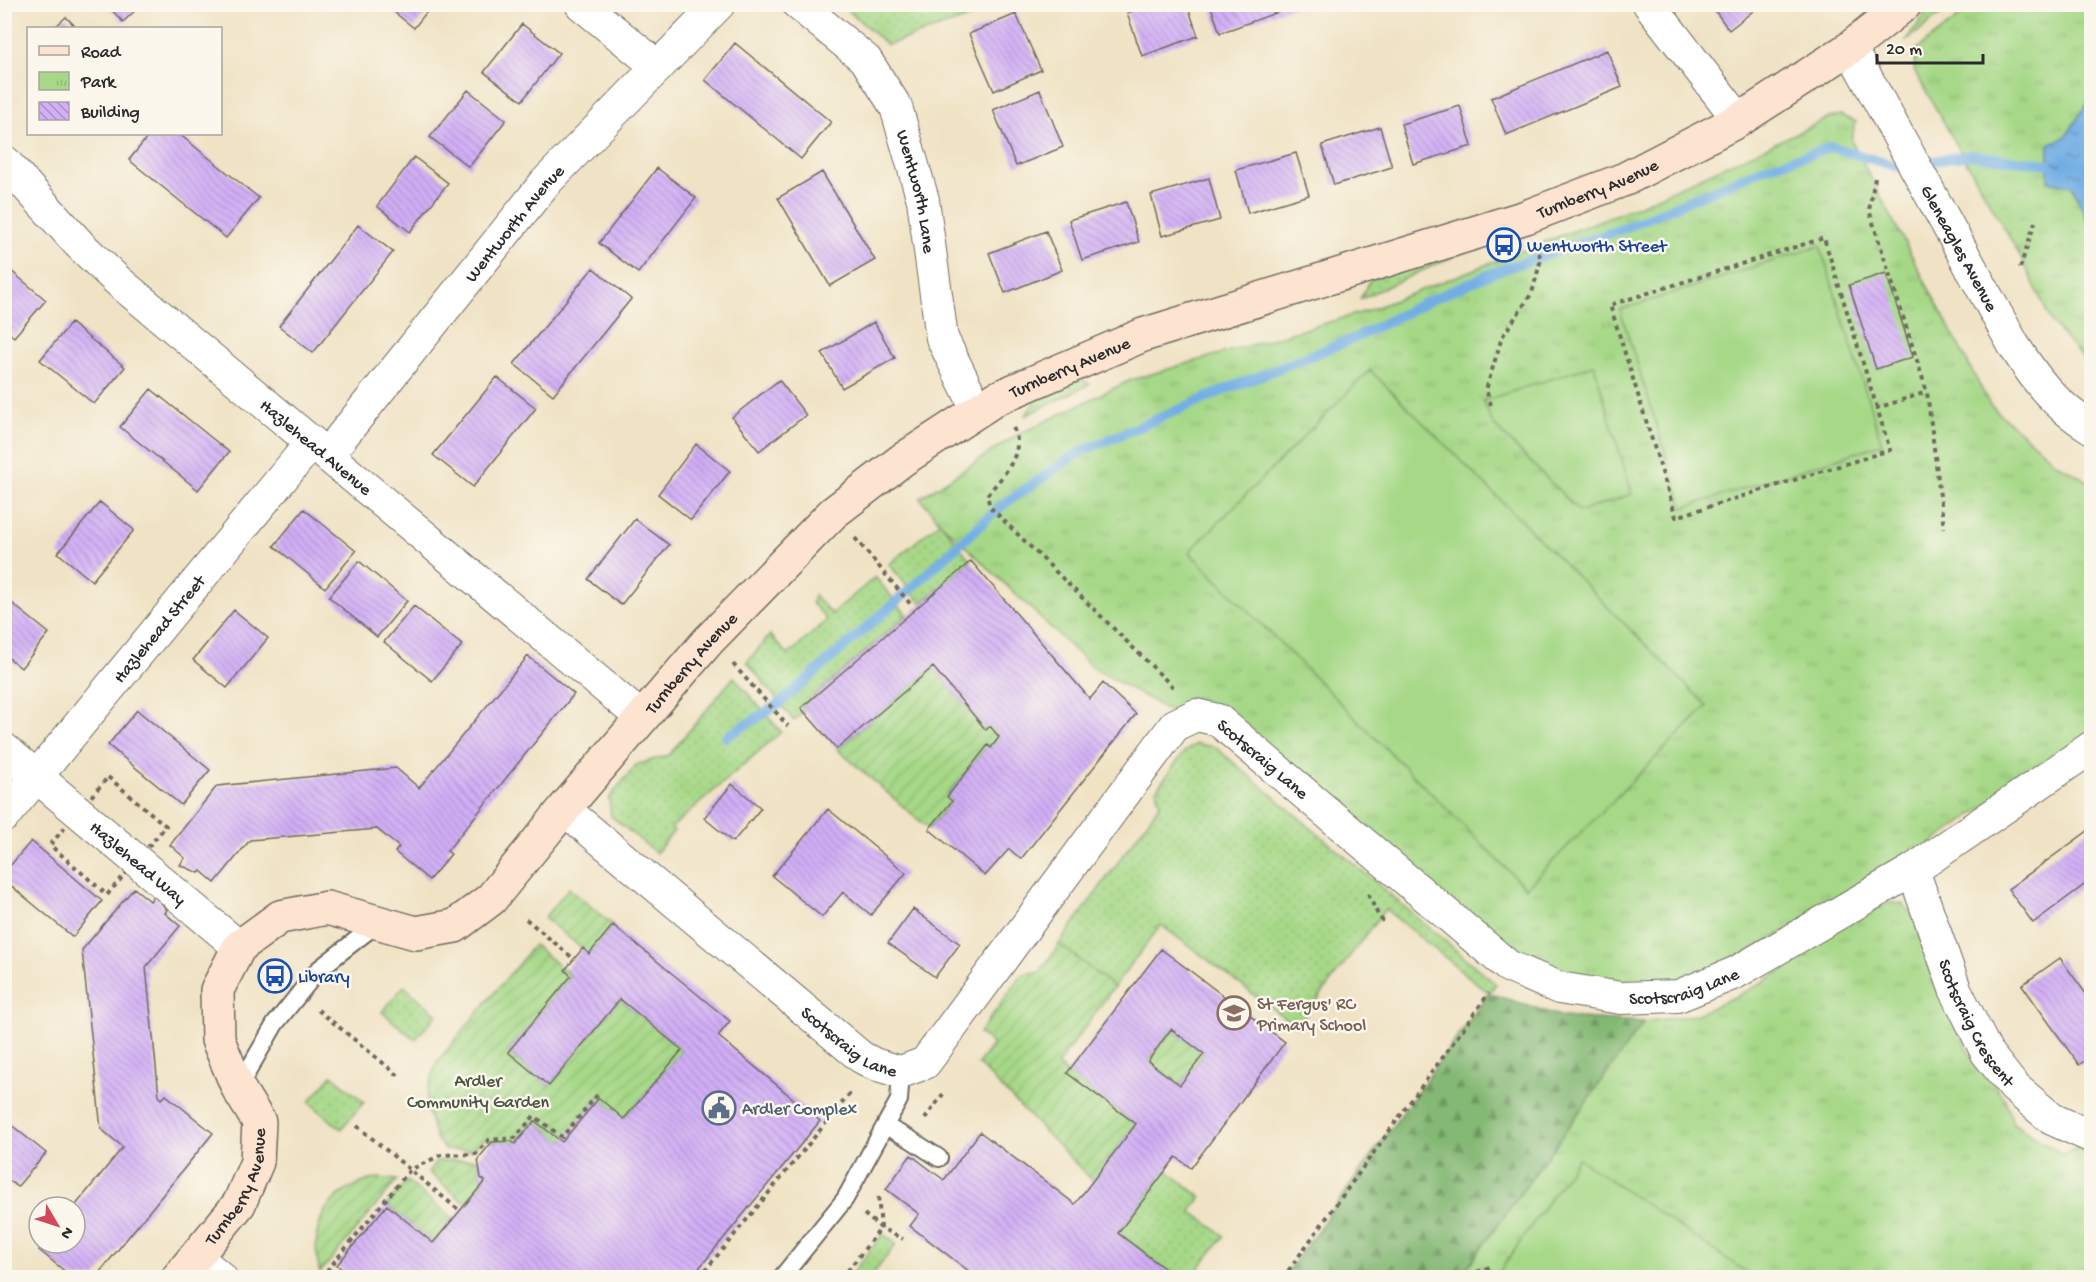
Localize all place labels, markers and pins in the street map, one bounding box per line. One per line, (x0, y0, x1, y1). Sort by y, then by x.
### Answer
bus stop icon: Wentworth Street (1486, 227, 1522, 263)
place label: Wentworth Street (1527, 237, 1668, 258)
bus stop icon: Library (257, 958, 293, 994)
place label: Library (298, 968, 350, 989)
school or university icon: St Fergus' RC Primary School (1216, 995, 1252, 1031)
place label: St Fergus' RC Primary School (1256, 995, 1366, 1037)
public building icon: Ardler Complex (701, 1090, 737, 1126)
place label: Ardler Complex (742, 1100, 857, 1121)

